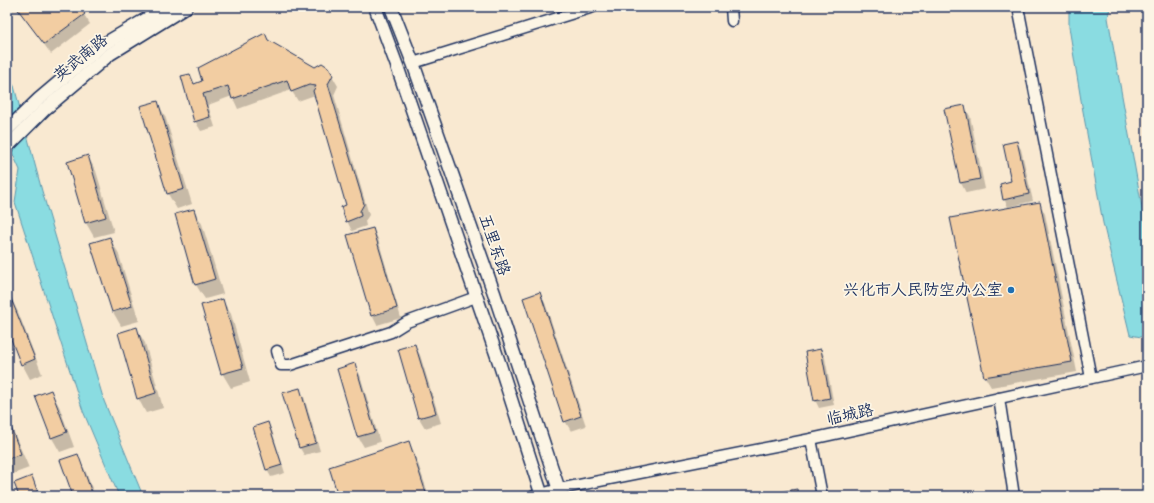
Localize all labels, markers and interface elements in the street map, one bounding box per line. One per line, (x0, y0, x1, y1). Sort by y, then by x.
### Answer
street label: 英武南路 (50, 30, 112, 86)
street label: 五里东路 (474, 211, 514, 279)
place label: 兴化市人民防空办公室 (843, 280, 1003, 301)
marker: 兴化市人民防空办公室 (1006, 285, 1016, 295)
street label: 临城路 (824, 400, 876, 430)

